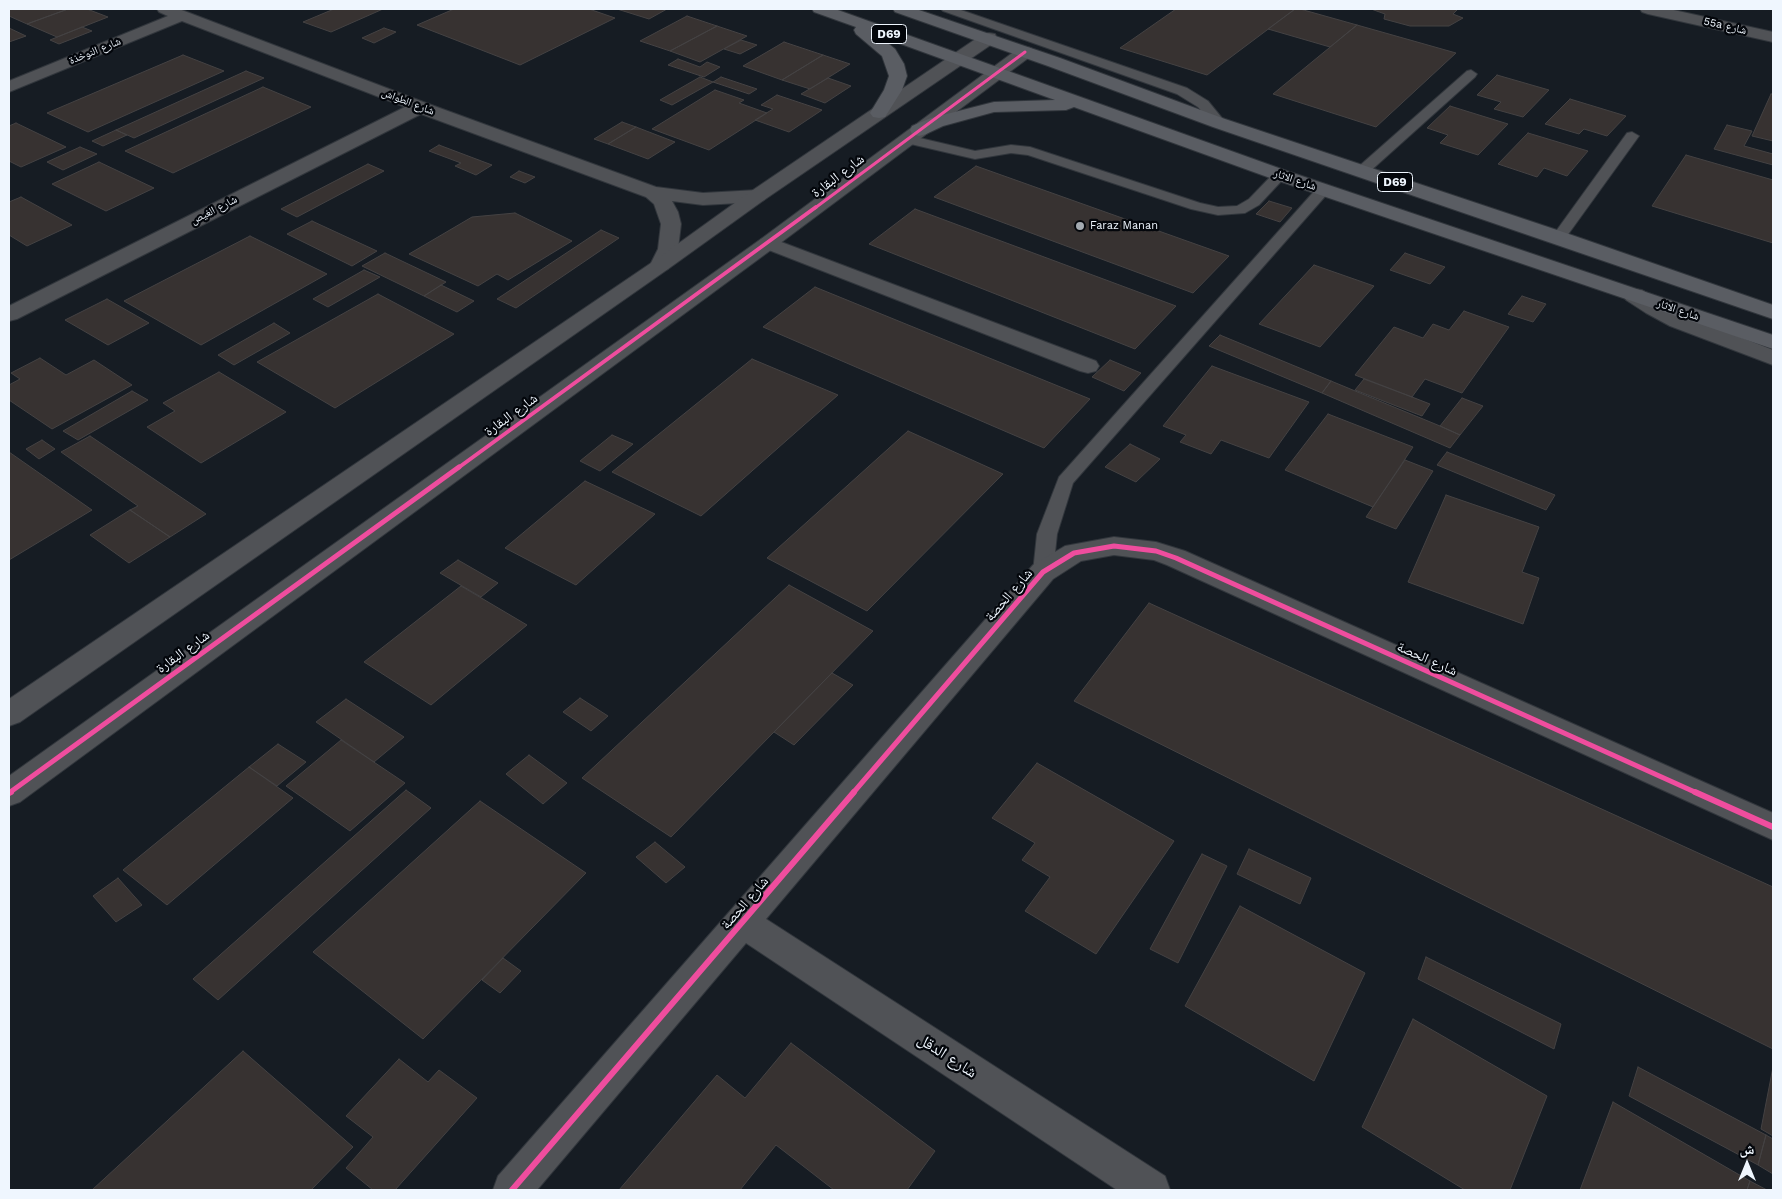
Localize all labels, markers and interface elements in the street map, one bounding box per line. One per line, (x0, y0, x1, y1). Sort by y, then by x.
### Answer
street label: 55a شارع (1702, 15, 1748, 37)
road number: D69 (872, 24, 906, 44)
street label: شارع النوخذة (67, 35, 123, 67)
street label: شارع الطواش (380, 86, 436, 118)
street label: شارع البقارة (808, 151, 868, 201)
street label: شارع الاثار (1272, 167, 1318, 193)
road number: D69 (1378, 172, 1412, 192)
street label: شارع الغيص (189, 193, 239, 227)
place label: Faraz Manan (1090, 219, 1158, 233)
marker: Faraz Manan (1074, 220, 1086, 232)
street label: شارع الاثار (1655, 297, 1701, 323)
street label: شارع البقارة (481, 390, 541, 440)
street label: شارع الحصة (982, 565, 1036, 625)
street label: شارع البقارة (153, 627, 213, 677)
street label: شارع الحصة (1394, 638, 1460, 680)
street label: شارع الحصة (718, 873, 772, 933)
street label: شارع الدقل (914, 1030, 980, 1082)
north arrow (1722, 1139, 1772, 1189)
text: ش (1740, 1141, 1754, 1157)

